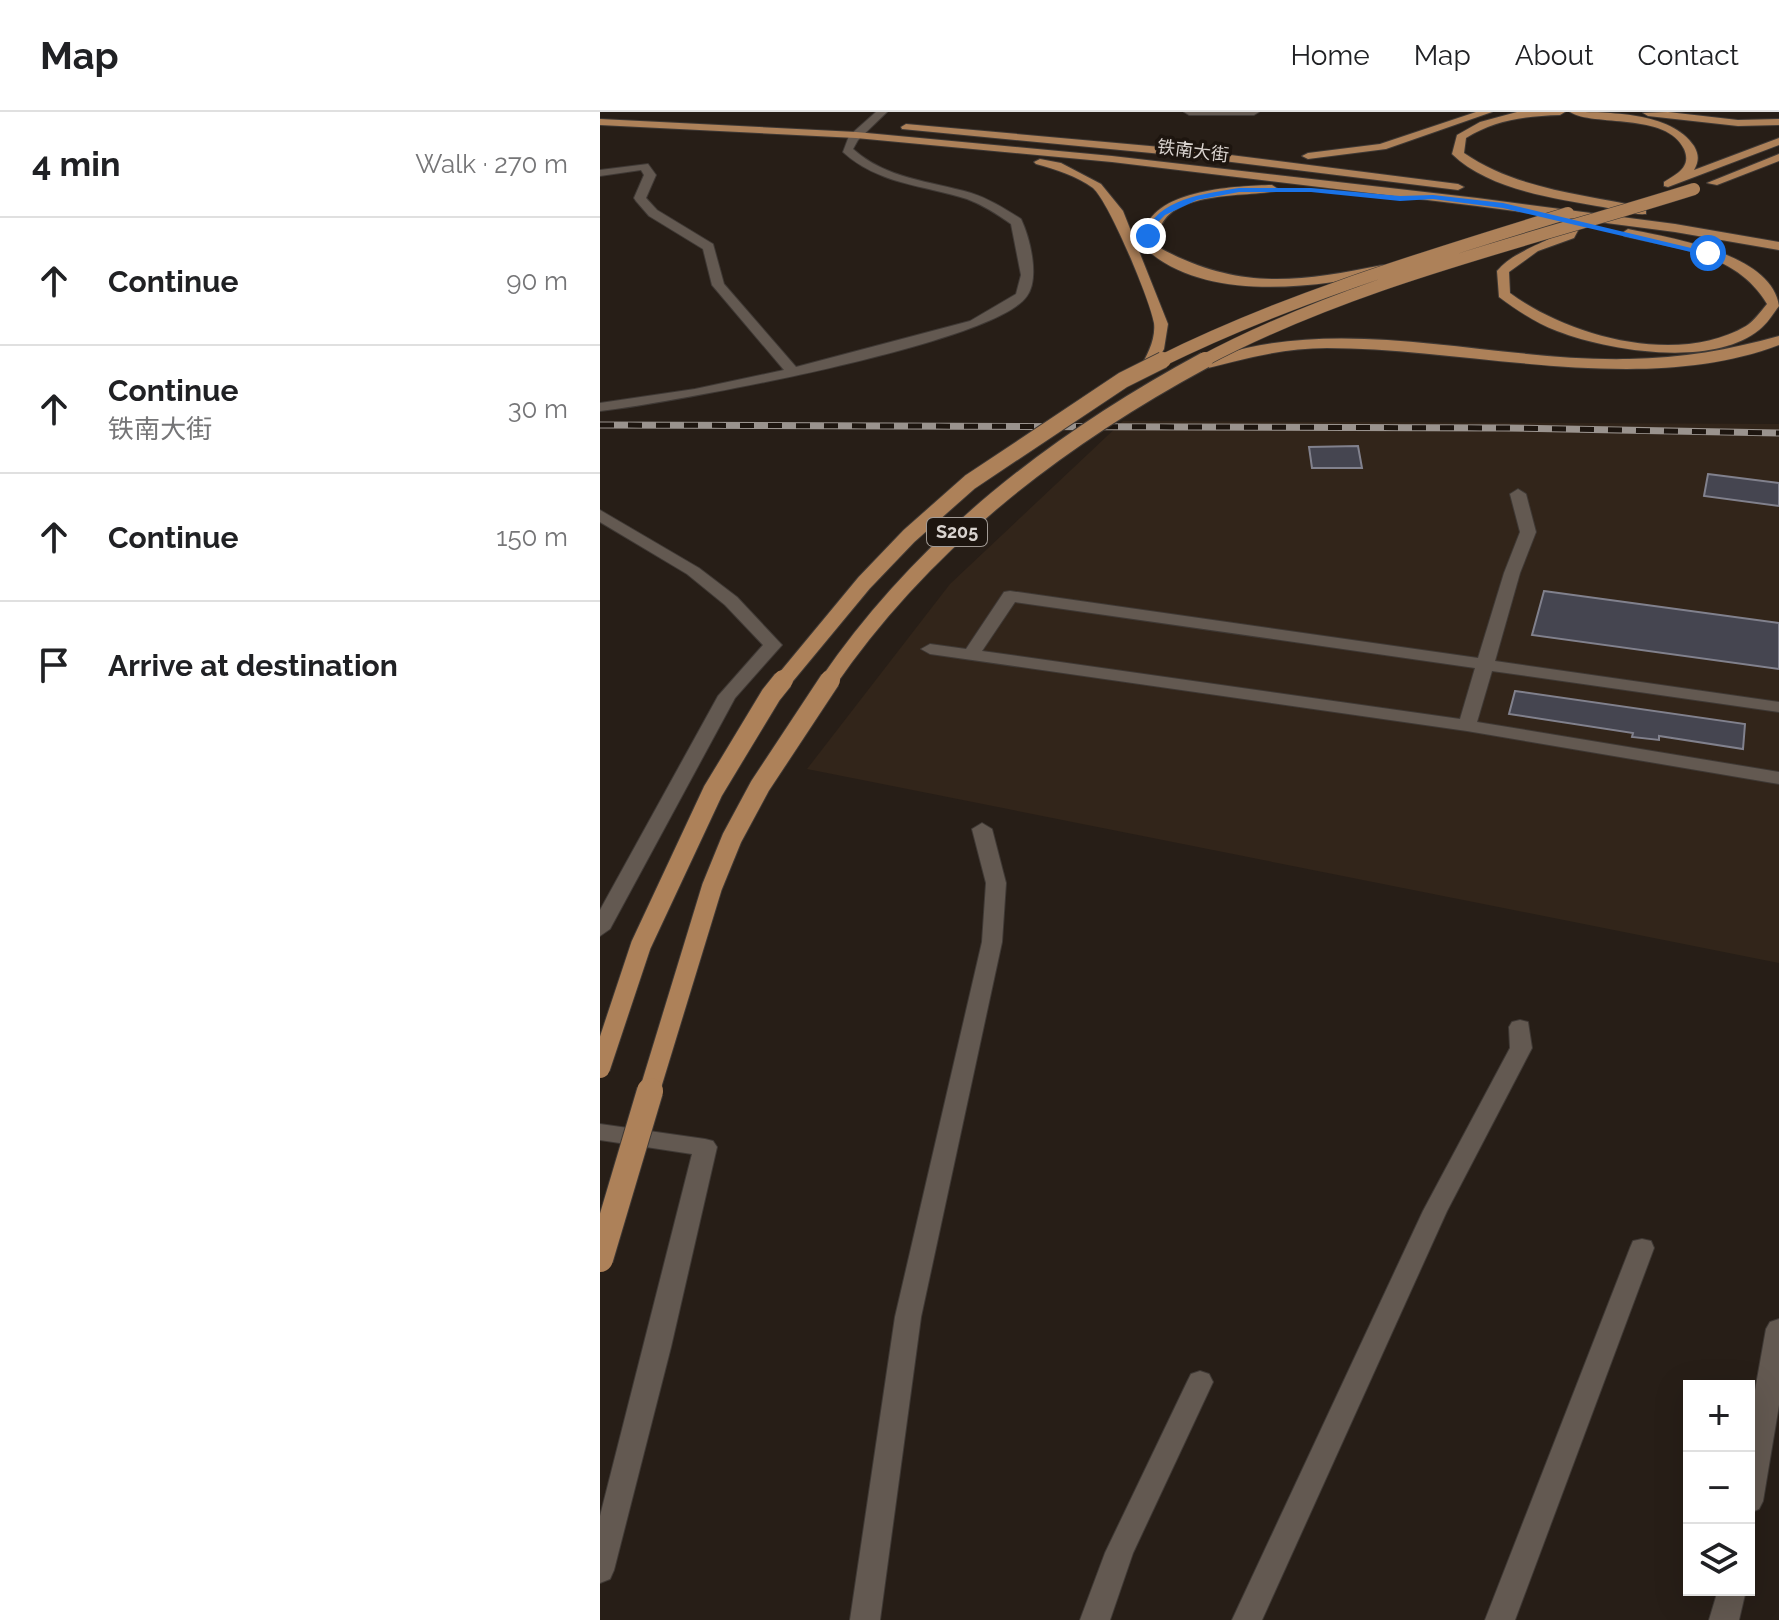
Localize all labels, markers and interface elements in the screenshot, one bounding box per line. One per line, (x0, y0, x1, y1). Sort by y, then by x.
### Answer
text: Map (40, 33, 119, 78)
text: Home (1290, 39, 1370, 72)
text: Map (1414, 39, 1471, 72)
text: About (1515, 39, 1594, 72)
text: Contact (1638, 39, 1739, 72)
street label: 铁南大街 (1156, 136, 1230, 165)
text: 4 min (32, 144, 120, 184)
text: Walk · 270 m (415, 149, 568, 179)
route end (1130, 218, 1166, 254)
route start (1690, 235, 1726, 271)
icon: ahead (32, 259, 76, 303)
text: Continue (108, 264, 239, 299)
text: 90 m (506, 266, 568, 296)
text: Continue (108, 373, 239, 408)
icon: ahead (32, 387, 76, 431)
text: 30 m (508, 394, 568, 424)
text: 铁南大街 (108, 414, 212, 444)
icon: ahead (32, 515, 76, 559)
road number: S205 (927, 518, 987, 546)
text: Continue (108, 520, 239, 555)
text: 150 m (496, 522, 568, 552)
icon: arrive (32, 643, 76, 687)
text: Arrive at destination (108, 648, 398, 683)
map controls (1683, 1380, 1755, 1596)
button: + (1683, 1380, 1755, 1452)
button: − (1683, 1452, 1755, 1524)
button: layers (1683, 1524, 1755, 1596)

